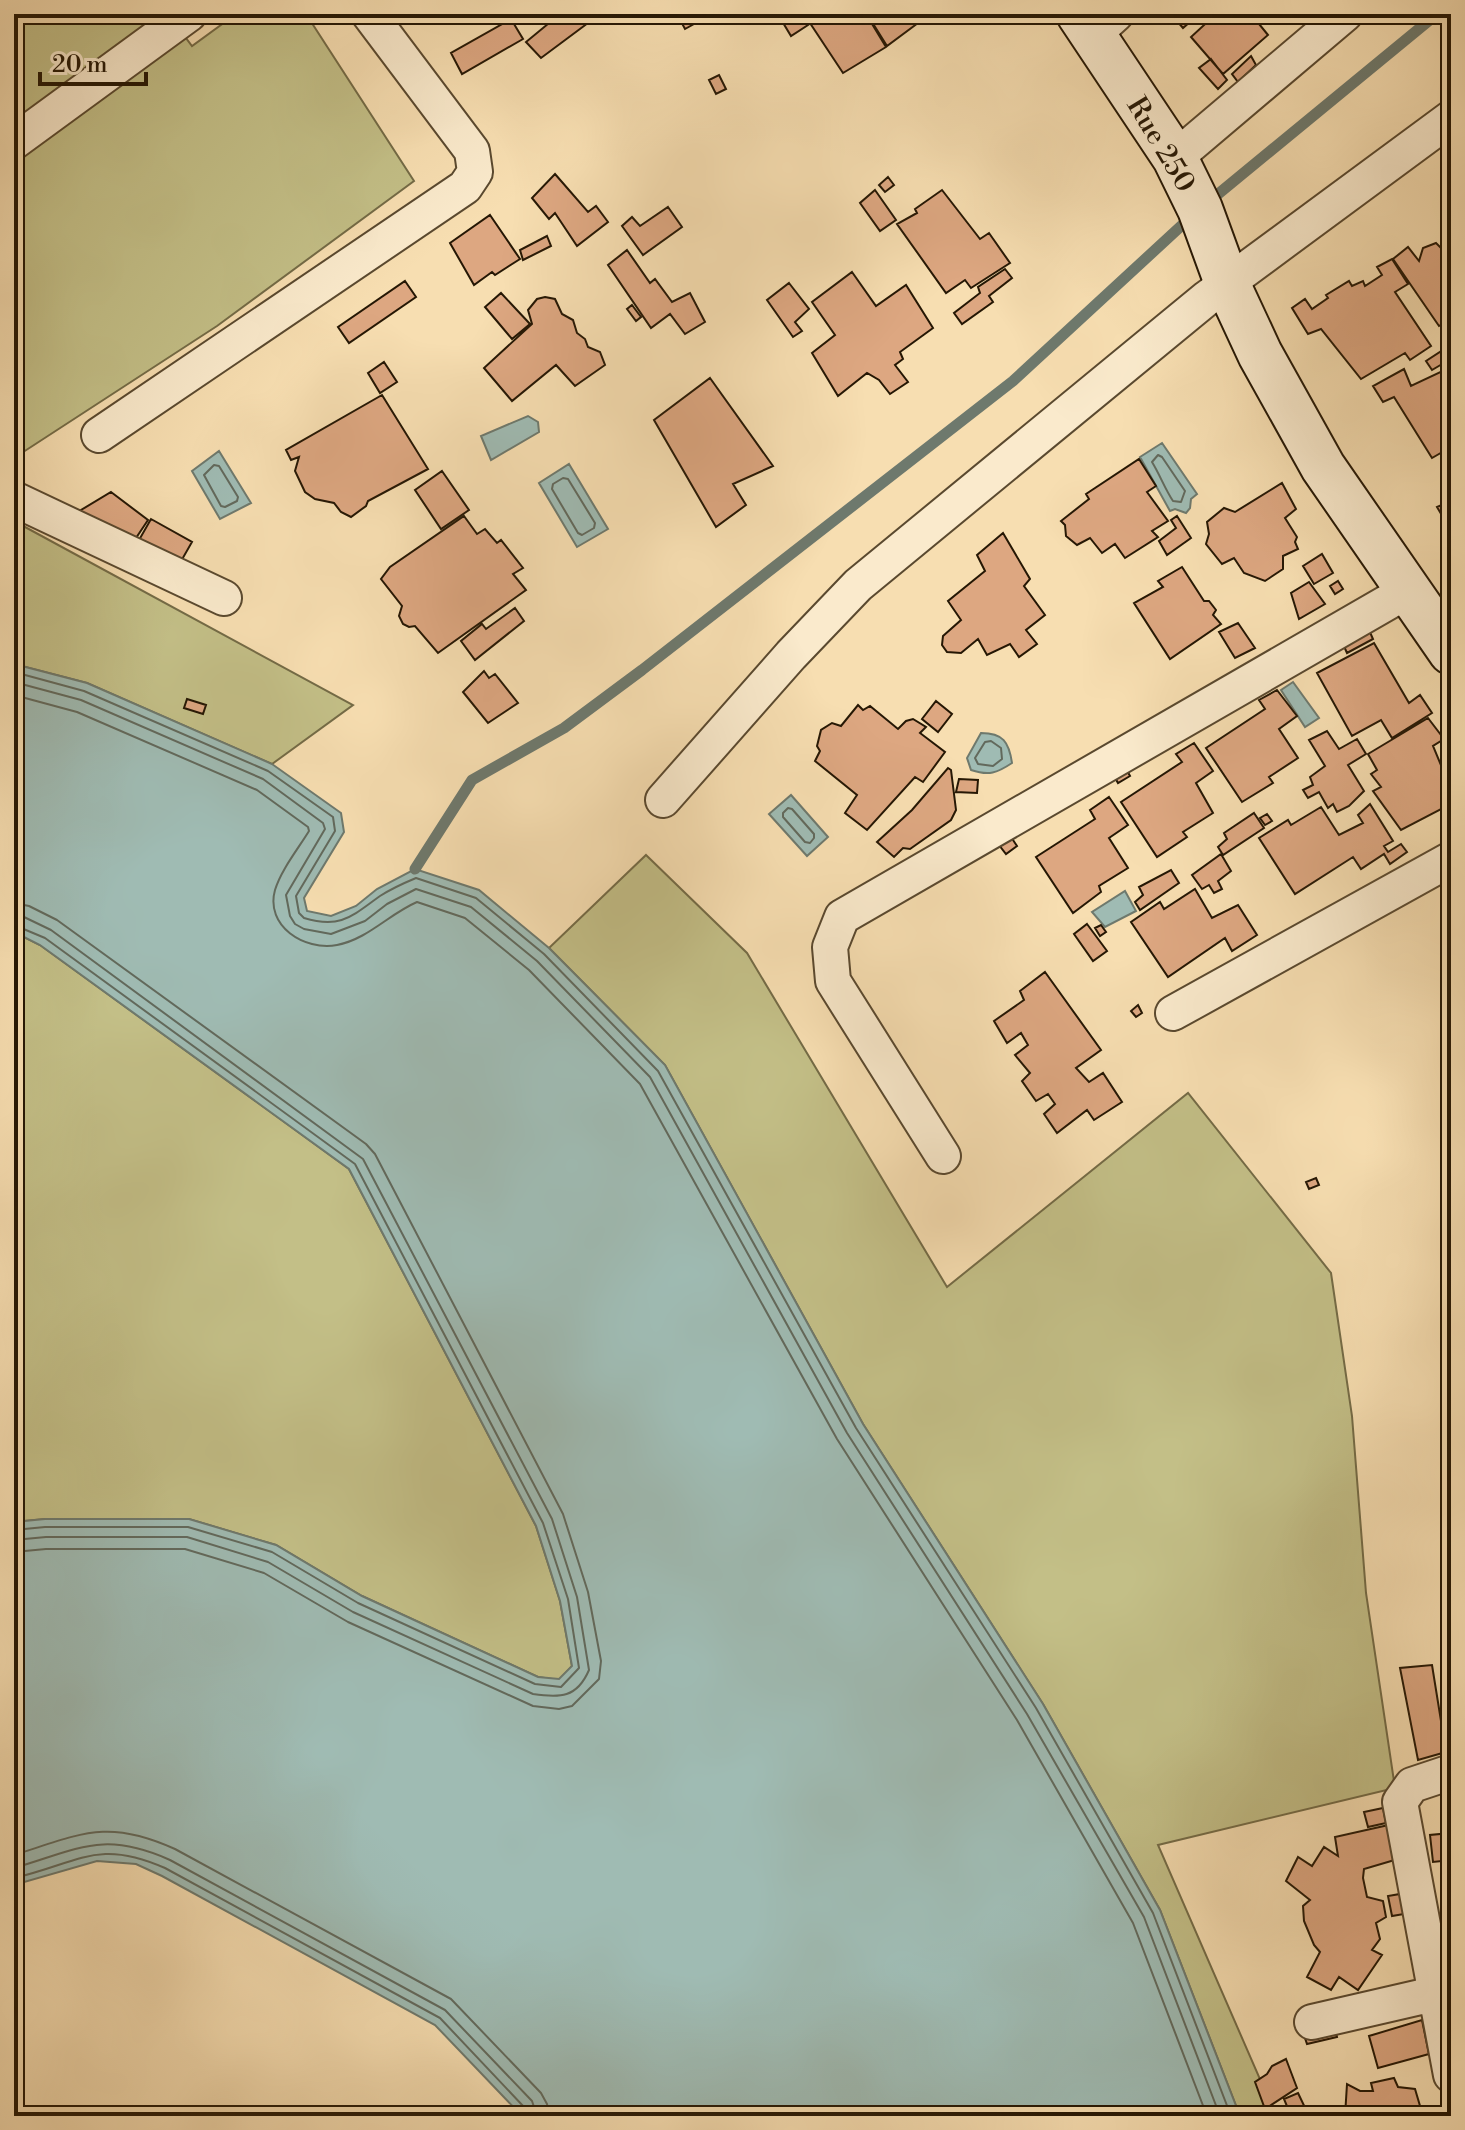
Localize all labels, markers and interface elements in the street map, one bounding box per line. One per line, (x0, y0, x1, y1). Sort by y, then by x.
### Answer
scale bar (40, 36, 146, 86)
text: 20 m (52, 50, 108, 80)
street label: Rue 250 (1119, 91, 1203, 199)

